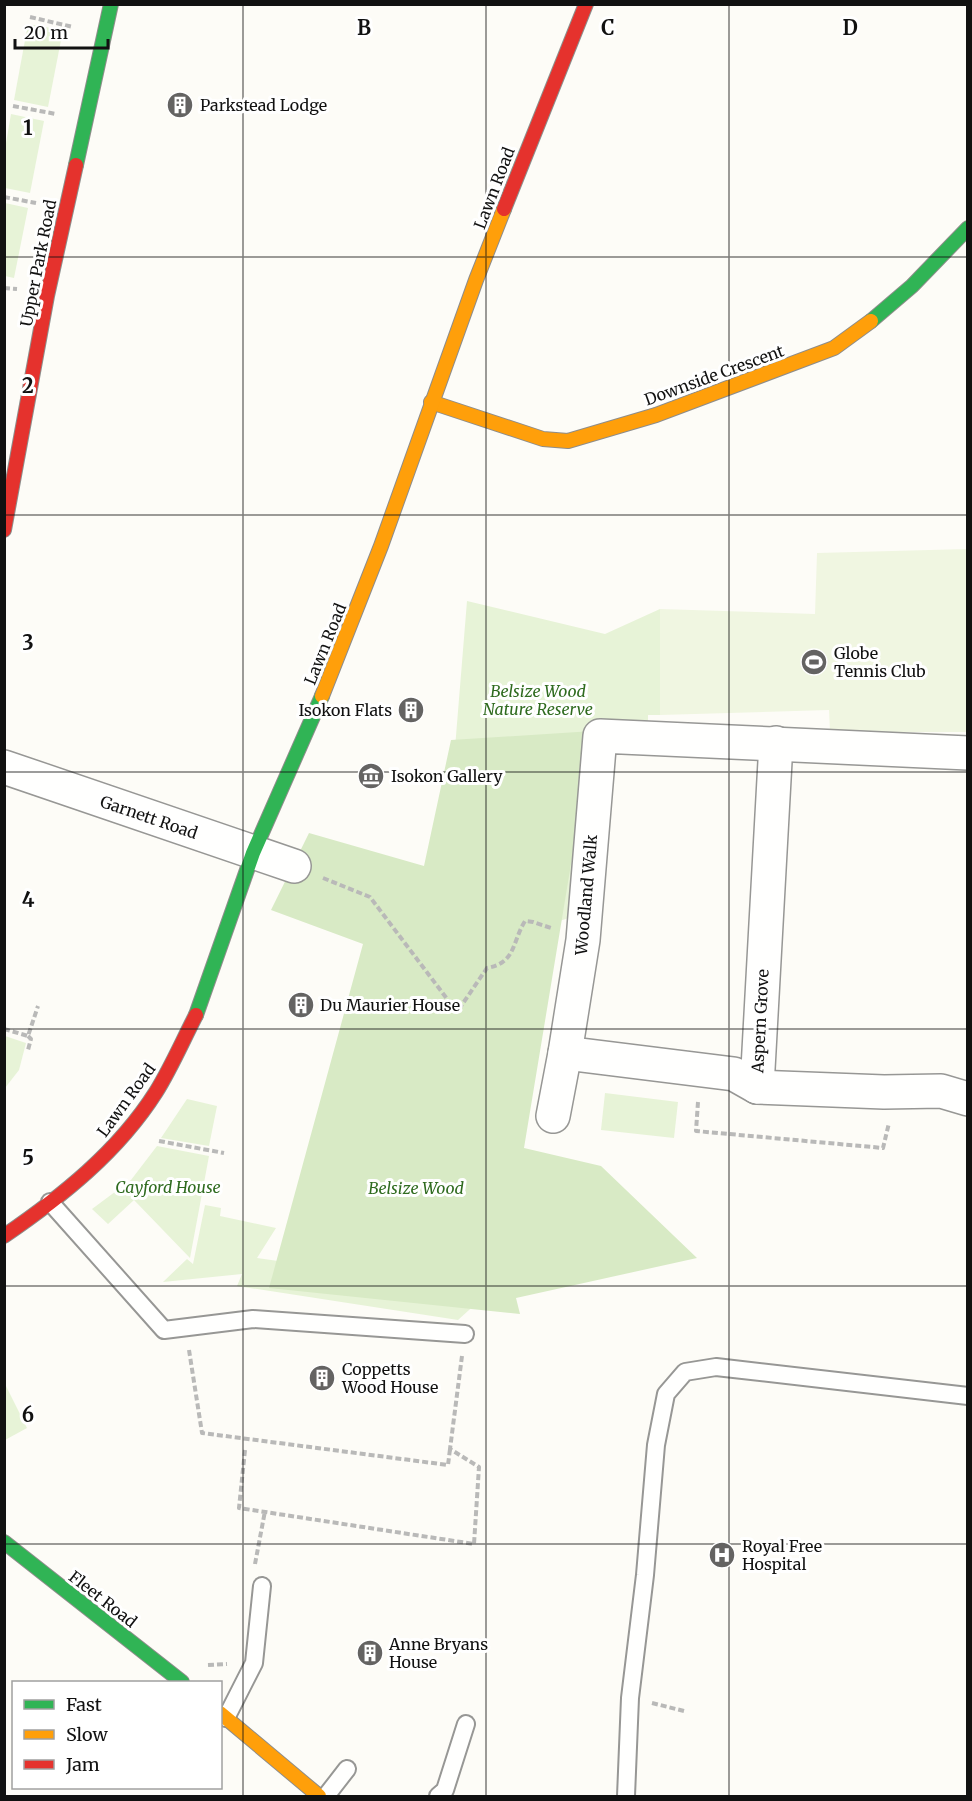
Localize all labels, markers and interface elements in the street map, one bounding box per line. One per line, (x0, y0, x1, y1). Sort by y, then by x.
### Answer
scale bar (15, 12, 108, 50)
text: B (357, 15, 371, 40)
text: C (601, 15, 615, 40)
text: D (842, 15, 858, 40)
text: 20 m (24, 21, 68, 44)
building icon: Parkstead Lodge (165, 90, 195, 120)
place label: Parkstead Lodge (200, 95, 327, 115)
text: 1 (23, 115, 33, 140)
street label: Lawn Road (469, 144, 519, 232)
street label: Upper Park Road (16, 197, 60, 328)
street label: Downside Crescent (641, 340, 787, 410)
text: 2 (22, 373, 34, 398)
street label: Lawn Road (300, 600, 351, 688)
text: 3 (22, 630, 34, 655)
place label: Globe Tennis Club (834, 643, 926, 681)
sports icon: Globe Tennis Club (799, 647, 829, 677)
park label: Belsize Wood Nature Reserve (483, 681, 593, 719)
building icon: Isokon Flats (396, 695, 426, 725)
place label: Isokon Flats (298, 700, 392, 720)
museum icon: Isokon Gallery (356, 761, 386, 791)
place label: Isokon Gallery (391, 766, 503, 786)
street label: Garnett Road (98, 791, 201, 843)
street label: Woodland Walk (571, 833, 601, 957)
text: 4 (22, 887, 35, 912)
street label: Aspern Grove (747, 969, 773, 1074)
building icon: Du Maurier House (286, 990, 316, 1020)
place label: Du Maurier House (320, 995, 460, 1015)
street label: Lawn Road (93, 1059, 160, 1141)
text: 5 (22, 1145, 34, 1170)
park label: Cayford House (115, 1177, 221, 1197)
park label: Belsize Wood (368, 1178, 465, 1198)
place label: Coppetts Wood House (341, 1359, 438, 1397)
building icon: Coppetts Wood House (307, 1363, 337, 1393)
text: 6 (22, 1402, 34, 1427)
place label: Royal Free Hospital (742, 1536, 822, 1574)
hospital icon: Royal Free Hospital (707, 1540, 737, 1570)
street label: Fleet Road (65, 1566, 141, 1632)
place label: Anne Bryans House (388, 1634, 488, 1672)
building icon: Anne Bryans House (355, 1638, 385, 1668)
legend (12, 1681, 222, 1789)
text: Fast (66, 1693, 102, 1716)
text: Slow (66, 1723, 109, 1746)
text: Jam (65, 1753, 100, 1776)

